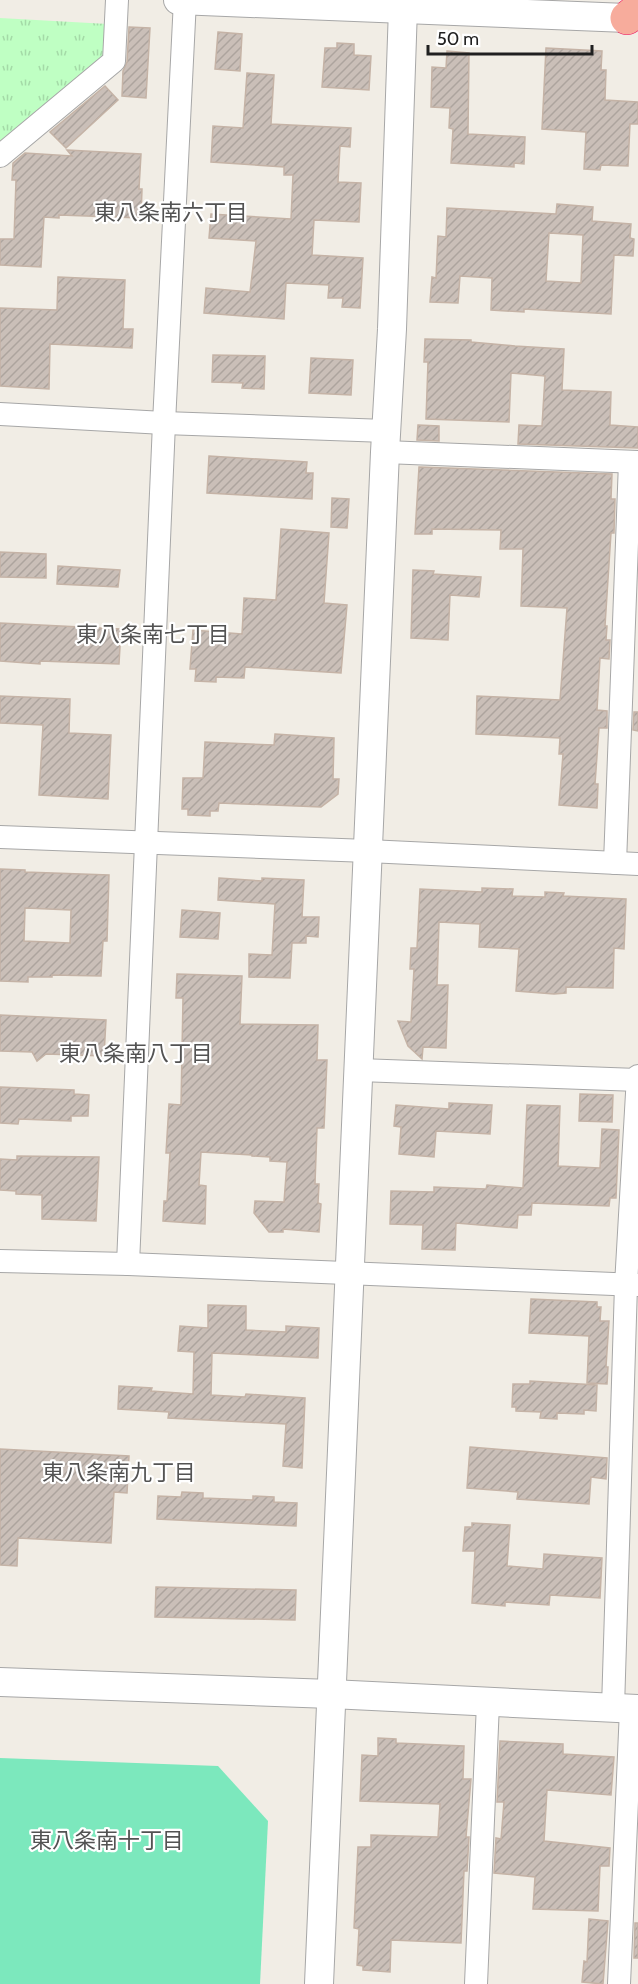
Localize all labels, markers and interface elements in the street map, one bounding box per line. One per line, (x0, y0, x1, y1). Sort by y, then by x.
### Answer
scale bar (428, 18, 592, 56)
text: 50 m (437, 28, 479, 50)
district label: 東八条南六丁目 (94, 199, 248, 226)
district label: 東八条南七丁目 (76, 621, 230, 648)
district label: 東八条南八丁目 (59, 1040, 213, 1067)
district label: 東八条南九丁目 (42, 1459, 196, 1486)
district label: 東八条南十丁目 (30, 1827, 184, 1854)

